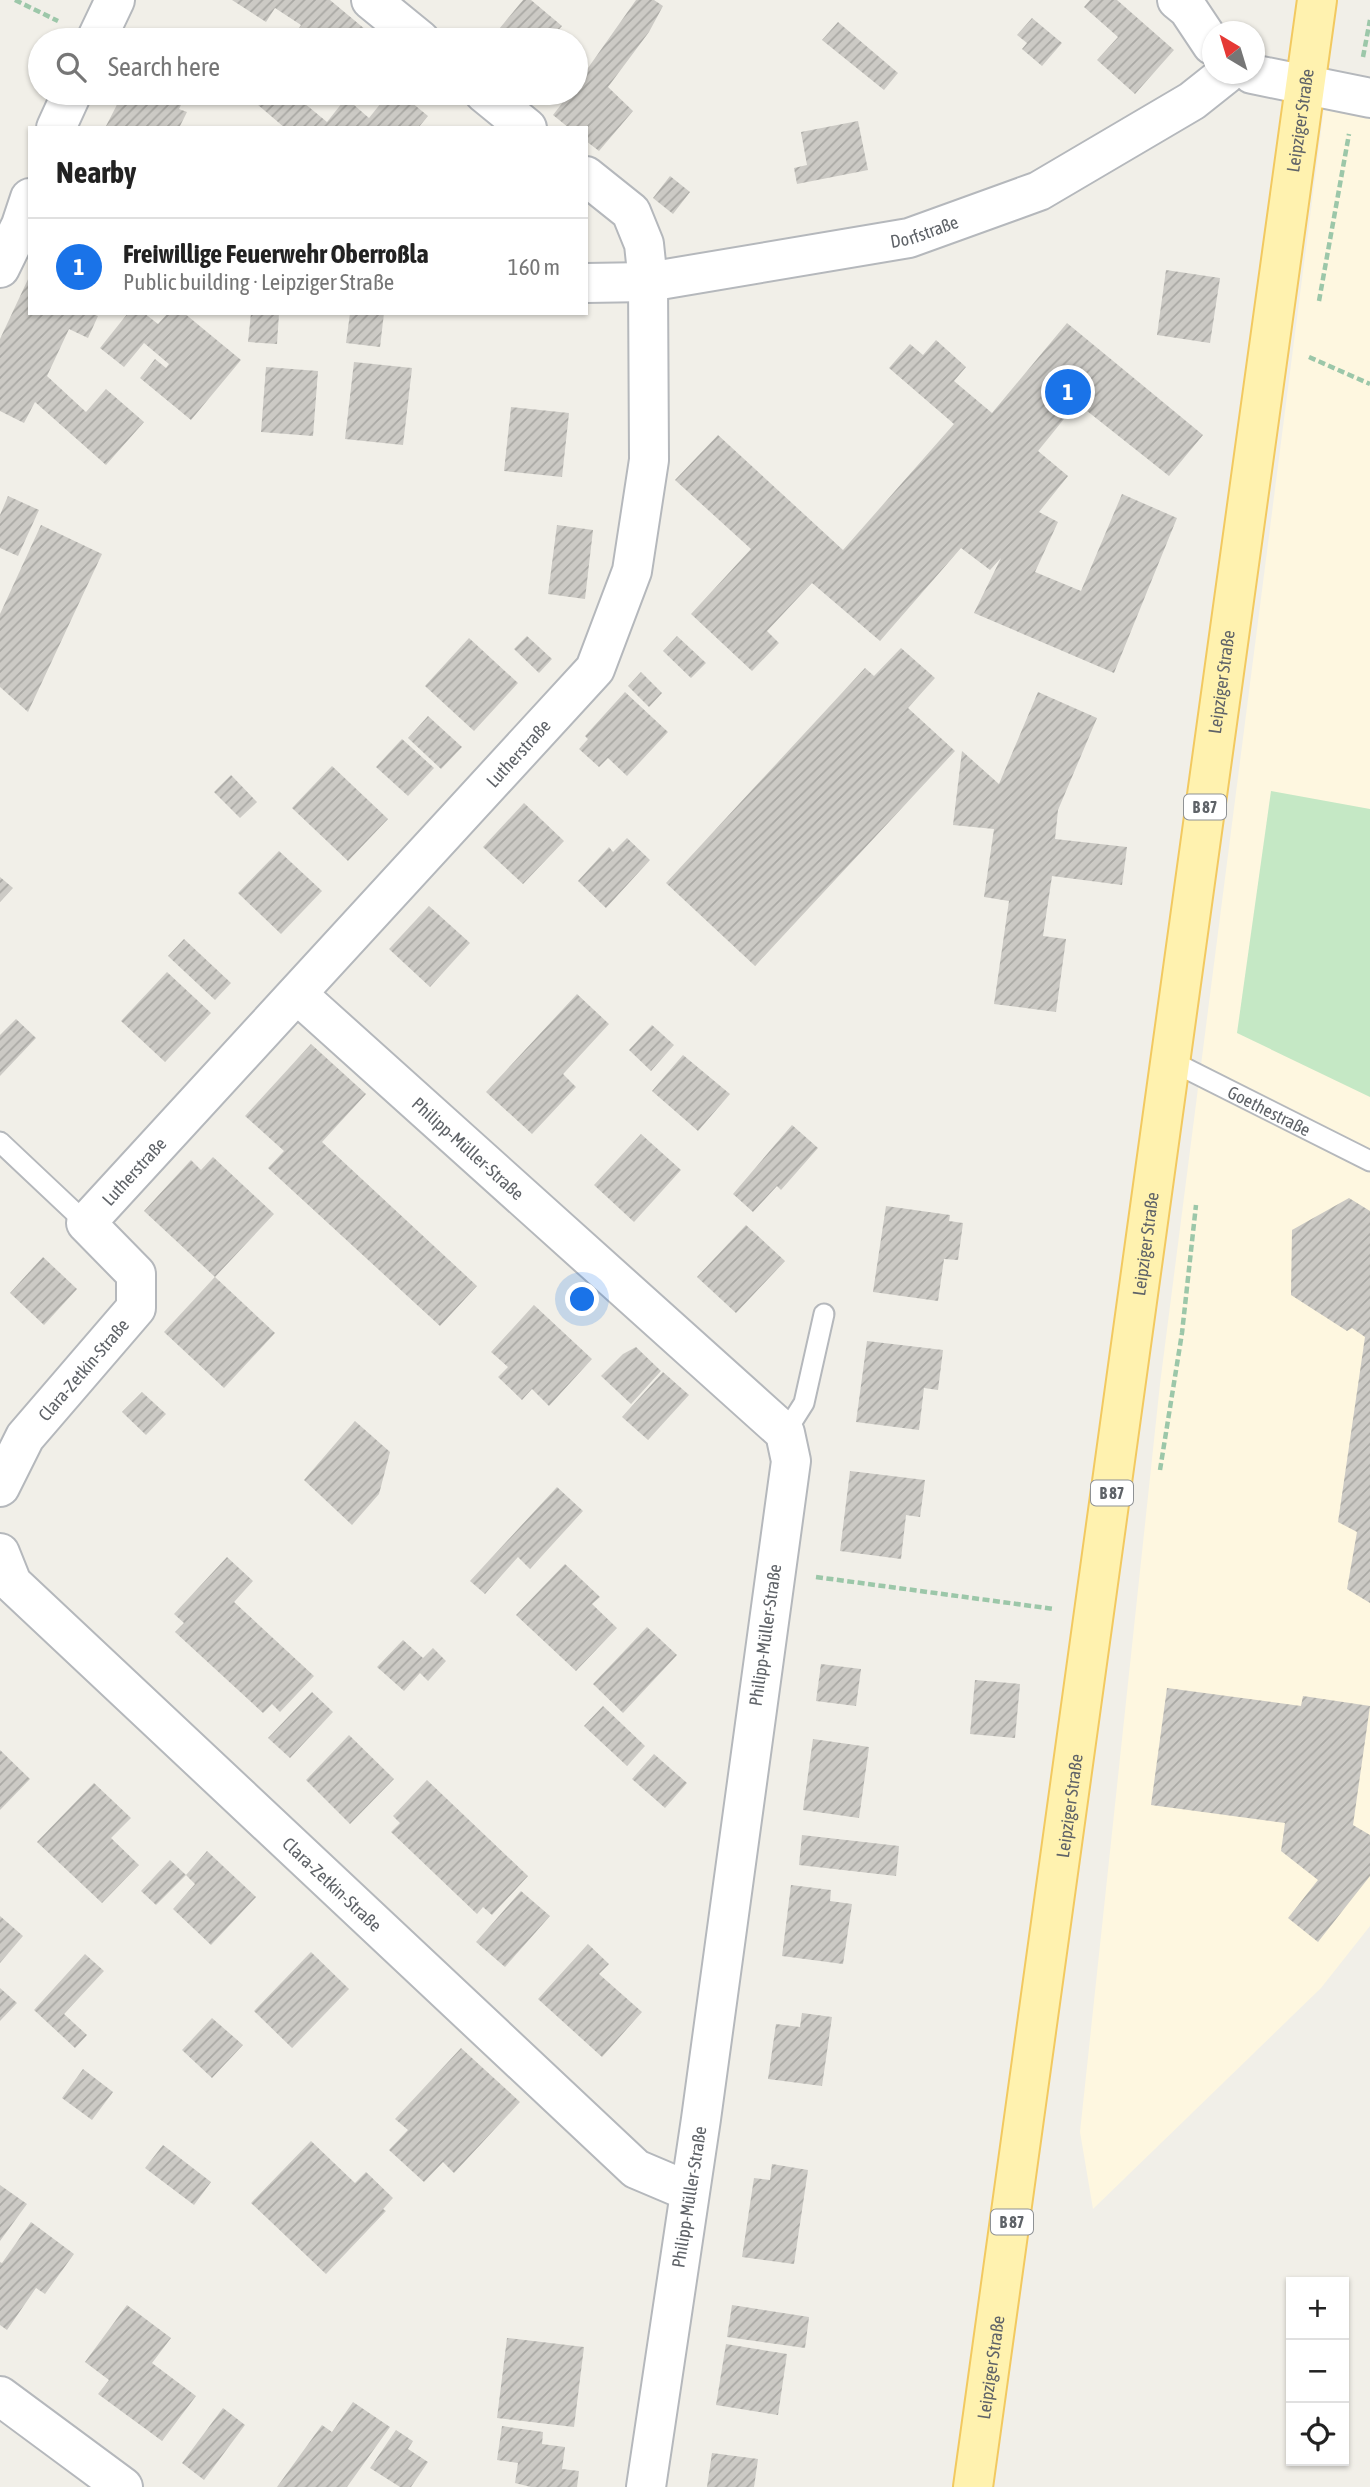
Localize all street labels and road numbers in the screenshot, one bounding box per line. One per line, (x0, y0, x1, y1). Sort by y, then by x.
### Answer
street label: Leipziger Straße (1282, 67, 1317, 174)
street label: Dorfstraße (889, 211, 961, 251)
street label: Leipziger Straße (1203, 629, 1238, 735)
street label: Lutherstraße (482, 715, 554, 791)
road number: B 87 (1184, 794, 1226, 820)
street label: Goethestraße (1224, 1081, 1314, 1140)
street label: Philipp-Müller-Straße (408, 1092, 528, 1204)
street label: Lutherstraße (97, 1133, 170, 1209)
street label: Leipziger Straße (1128, 1191, 1162, 1297)
street label: Clara-Zetkin-Straße (33, 1314, 133, 1425)
road number: B 87 (1091, 1480, 1133, 1506)
street label: Philipp-Müller-Straße (745, 1563, 785, 1707)
street label: Leipziger Straße (1051, 1753, 1086, 1859)
street label: Clara-Zetkin-Straße (279, 1833, 386, 1935)
street label: Philipp-Müller-Straße (667, 2125, 711, 2269)
road number: B 87 (991, 2210, 1033, 2234)
street label: Leipziger Straße (973, 2314, 1008, 2420)

